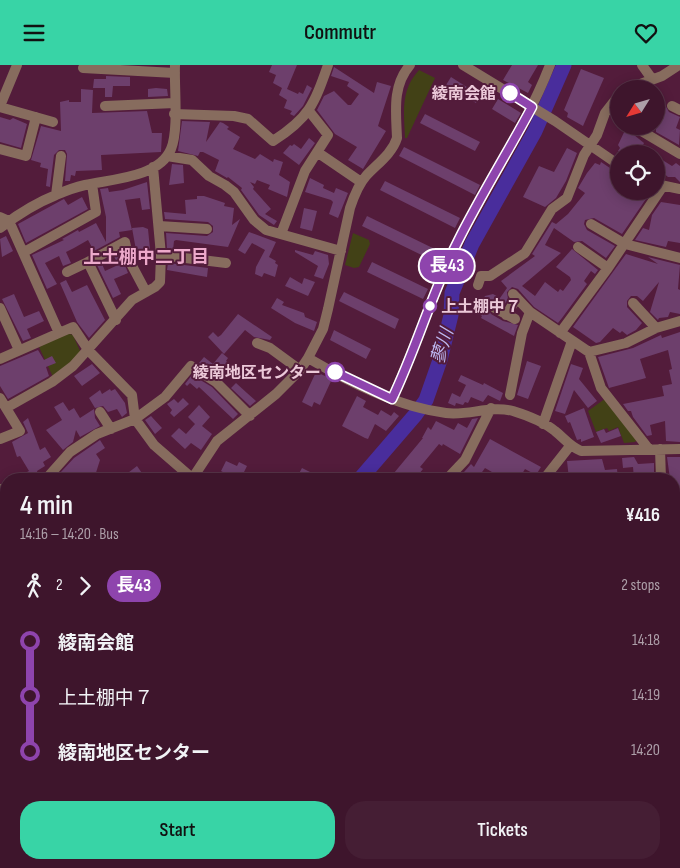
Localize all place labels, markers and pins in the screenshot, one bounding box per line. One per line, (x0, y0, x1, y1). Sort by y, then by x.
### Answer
marker: 綾南会館 (500, 83, 520, 103)
place label: 綾南会館 (432, 85, 496, 104)
place label: 上土棚中７ (441, 298, 521, 317)
marker: 上土棚中７ (423, 299, 437, 313)
marker: 綾南地区センター (325, 362, 345, 382)
place label: 綾南地区センター (193, 364, 321, 383)

